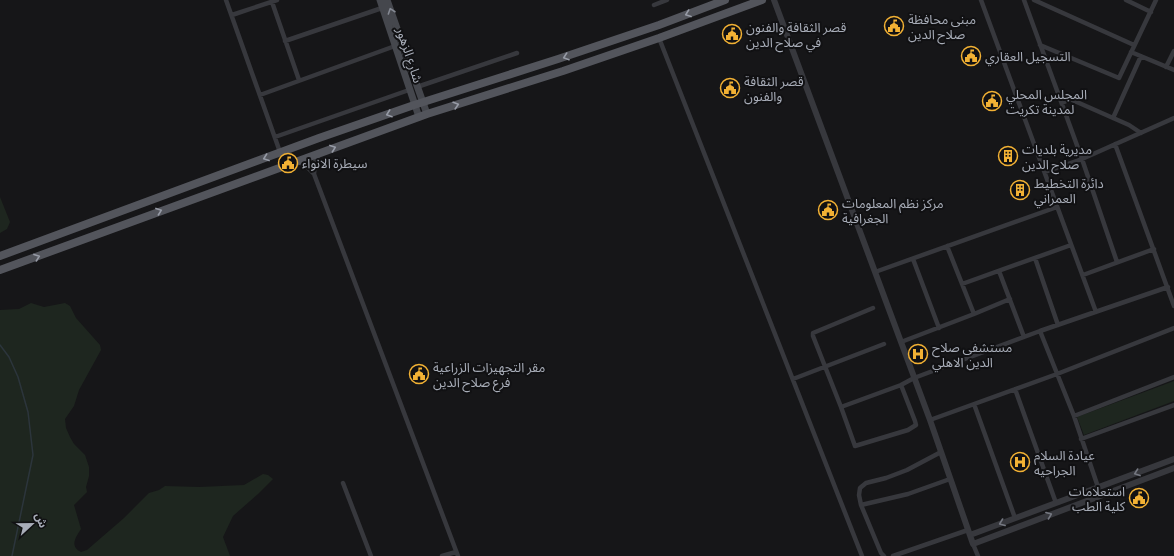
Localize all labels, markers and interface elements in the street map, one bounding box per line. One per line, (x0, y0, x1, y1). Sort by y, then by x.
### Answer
one-way arrow (388, 8, 396, 15)
one-way arrow (685, 9, 692, 17)
place label: مبنى محافظة صلاح الدين (908, 10, 976, 45)
public building icon: مبنى محافظة صلاح الدين (883, 15, 905, 37)
place label: قصر الثقافة والفنون في صلاح الدين (746, 18, 847, 53)
public building icon: قصر الثقافة والفنون في صلاح الدين (721, 23, 743, 45)
street label: شارع الزهور (390, 24, 427, 86)
public building icon: التسجيل العقاري (960, 45, 982, 67)
place label: التسجيل العقاري (985, 47, 1071, 67)
one-way arrow (562, 52, 569, 60)
place label: قصر الثقافة والفنون (744, 72, 804, 105)
public building icon: قصر الثقافة والفنون (719, 77, 741, 99)
place label: المجلس المحلي لمدينة تكريت (1006, 85, 1087, 118)
public building icon: المجلس المحلي لمدينة تكريت (981, 90, 1003, 112)
one-way arrow (452, 101, 459, 110)
one-way arrow (385, 109, 392, 118)
place label: مديرية بلديات صلاح الدين (1022, 140, 1092, 175)
one-way arrow (330, 144, 337, 152)
building icon: مديرية بلديات صلاح الدين (997, 145, 1019, 167)
public building icon: سيطرة الانواء (277, 152, 299, 174)
one-way arrow (263, 153, 270, 161)
place label: سيطرة الانواء (302, 154, 368, 172)
place label: دائرة التخطيط العمراني (1034, 174, 1104, 209)
building icon: دائرة التخطيط العمراني (1009, 179, 1031, 201)
place label: مركز نظم المعلومات الجغرافية (842, 194, 944, 227)
public building icon: مركز نظم المعلومات الجغرافية (817, 199, 839, 221)
one-way arrow (155, 208, 162, 216)
one-way arrow (33, 253, 40, 261)
place label: مستشفى صلاح الدين الاهلي (932, 338, 1012, 373)
hospital icon: مستشفى صلاح الدين الاهلي (907, 343, 929, 365)
place label: مقر التجهيزات الزراعية فرع صلاح الدين (433, 358, 546, 393)
public building icon: مقر التجهيزات الزراعية فرع صلاح الدين (408, 363, 430, 385)
place label: عيادة السلام الجراحيه (1034, 446, 1095, 479)
hospital icon: عيادة السلام الجراحيه (1009, 451, 1031, 473)
one-way arrow (1134, 468, 1141, 476)
place label: استعلامات كلية الطب (1069, 482, 1126, 515)
public building icon: استعلامات كلية الطب (1128, 487, 1150, 509)
north arrow (12, 504, 52, 544)
text: ش (32, 510, 52, 530)
one-way arrow (1045, 511, 1052, 520)
one-way arrow (999, 518, 1006, 527)

